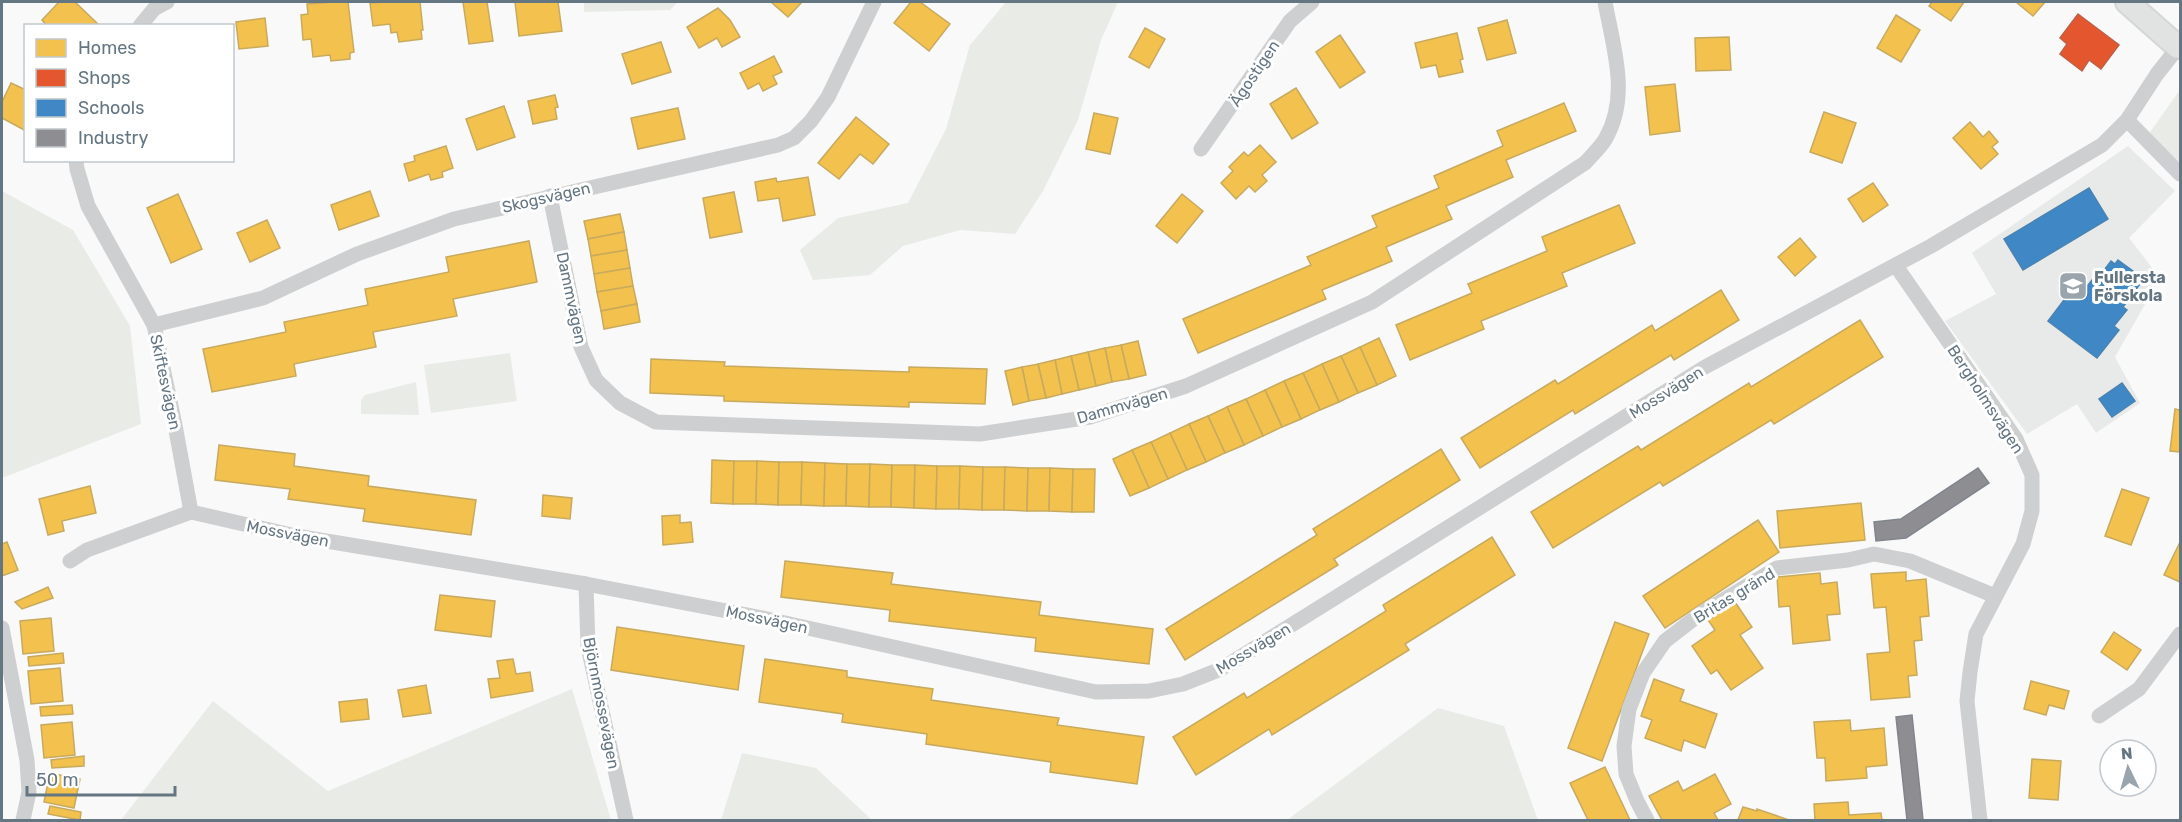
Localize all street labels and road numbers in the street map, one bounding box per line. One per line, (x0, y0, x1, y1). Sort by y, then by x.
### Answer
street label: Ägostigen (1225, 37, 1283, 110)
street label: Skogsvägen (500, 178, 592, 217)
street label: Dammvägen (552, 250, 591, 346)
street label: Skiftesvägen (146, 333, 185, 431)
street label: Bergholmsvägen (1943, 341, 2028, 457)
street label: Mossvägen (1626, 362, 1707, 423)
street label: Dammvägen (1075, 383, 1170, 428)
street label: Mossvägen (245, 516, 331, 551)
street label: Britas gränd (1690, 564, 1778, 627)
street label: Mossvägen (724, 602, 810, 637)
street label: Mossvägen (1213, 619, 1294, 678)
street label: Björnmossevägen (579, 636, 624, 771)

